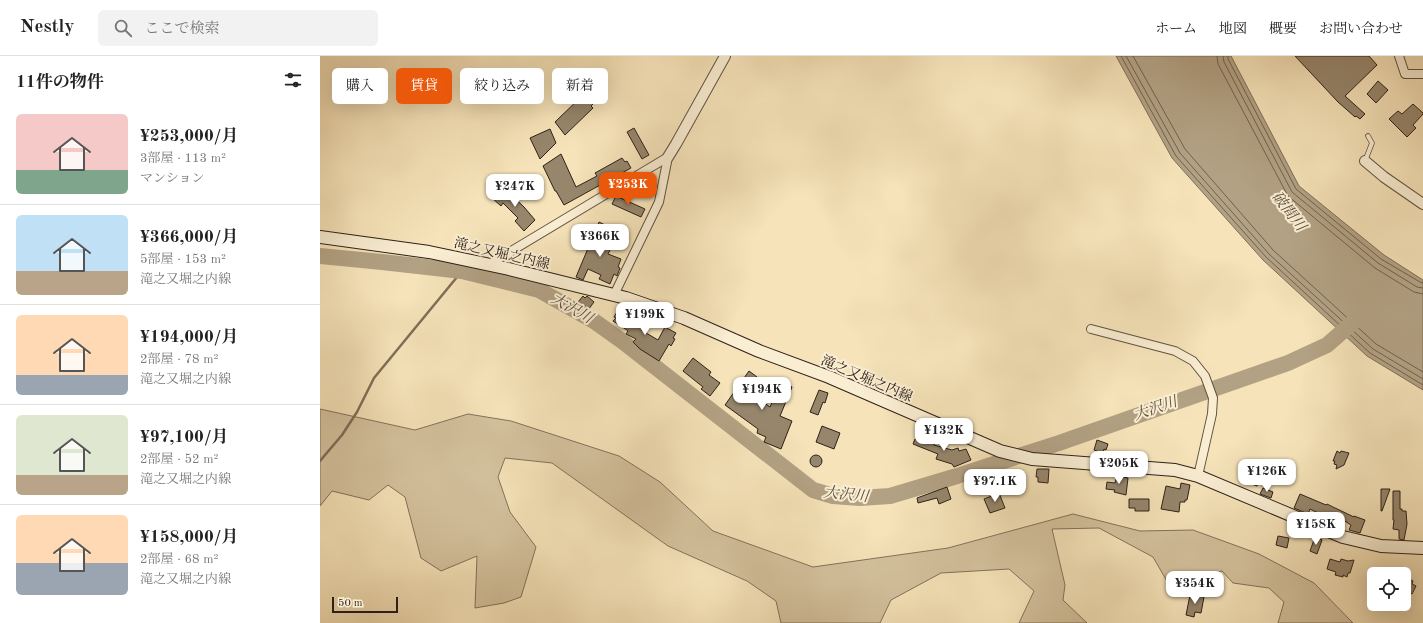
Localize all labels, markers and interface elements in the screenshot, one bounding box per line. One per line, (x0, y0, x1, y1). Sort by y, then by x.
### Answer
search box (98, 10, 378, 46)
icon: search (112, 17, 134, 39)
text: Nestly (20, 18, 74, 37)
text: ここで検索 (144, 22, 219, 37)
text: ホーム (1155, 22, 1197, 36)
text: 地図 (1219, 22, 1247, 36)
text: 概要 (1269, 22, 1297, 36)
text: お問い合わせ (1319, 22, 1403, 36)
chip: 購入 (332, 68, 388, 104)
chip: 賃貸 (396, 68, 452, 104)
chip: 絞り込み (460, 68, 544, 104)
chip: 新着 (552, 68, 608, 104)
icon: filters (282, 69, 304, 91)
text: 11件の物件 (16, 74, 104, 91)
text: ¥253,000/月 (140, 128, 238, 145)
icon: home (48, 130, 96, 178)
text: 3部屋 · 113 m² (140, 152, 226, 165)
text: マンション (140, 172, 204, 185)
pin: ¥253K (600, 172, 656, 206)
pin: ¥247K (487, 174, 543, 208)
text: ¥253K (608, 178, 648, 191)
text: ¥247K (495, 180, 535, 193)
water label: 破間川 (1268, 188, 1310, 236)
pin: ¥366K (572, 224, 628, 258)
text: ¥366,000/月 (140, 229, 238, 246)
text: ¥366K (580, 230, 620, 243)
icon: home (48, 231, 96, 279)
street label: 滝之又堀之内線 (452, 235, 551, 272)
text: 5部屋 · 153 m² (140, 253, 226, 266)
text: 滝之又堀之内線 (140, 273, 231, 286)
water label: 大沢川 (548, 290, 597, 328)
pin: ¥199K (617, 302, 673, 336)
text: ¥199K (625, 308, 665, 321)
text: ¥194,000/月 (140, 329, 238, 346)
icon: home (48, 331, 96, 379)
street label: 滝之又堀之内線 (819, 352, 915, 405)
text: 2部屋 · 78 m² (140, 353, 218, 366)
text: 滝之又堀之内線 (140, 373, 231, 386)
pin: ¥194K (734, 377, 790, 411)
text: ¥194K (742, 383, 782, 396)
water label: 大沢川 (1131, 392, 1181, 424)
pin: ¥132K (916, 418, 972, 452)
text: ¥132K (924, 424, 964, 437)
text: ¥97,100/月 (140, 429, 229, 446)
icon: home (48, 431, 96, 479)
pin: ¥205K (1091, 451, 1147, 485)
text: 2部屋 · 52 m² (140, 453, 218, 466)
text: ¥205K (1099, 457, 1139, 470)
pin: ¥126K (1239, 459, 1295, 493)
text: ¥126K (1247, 465, 1287, 478)
pin: ¥97.1K (962, 469, 1028, 503)
text: 滝之又堀之内線 (140, 473, 231, 486)
text: ¥97.1K (973, 475, 1017, 488)
water label: 大沢川 (823, 484, 871, 506)
pin: ¥158K (1288, 512, 1344, 546)
text: ¥158K (1296, 518, 1336, 531)
text: ¥158,000/月 (140, 529, 238, 546)
icon: home (48, 531, 96, 579)
text: 2部屋 · 68 m² (140, 553, 218, 566)
map controls (1367, 567, 1411, 611)
button: locate (1367, 567, 1411, 611)
pin: ¥354K (1167, 571, 1223, 605)
text: 滝之又堀之内線 (140, 573, 231, 586)
text: ¥354K (1175, 577, 1215, 590)
scale bar (332, 595, 398, 614)
text: 50 m (338, 598, 363, 609)

